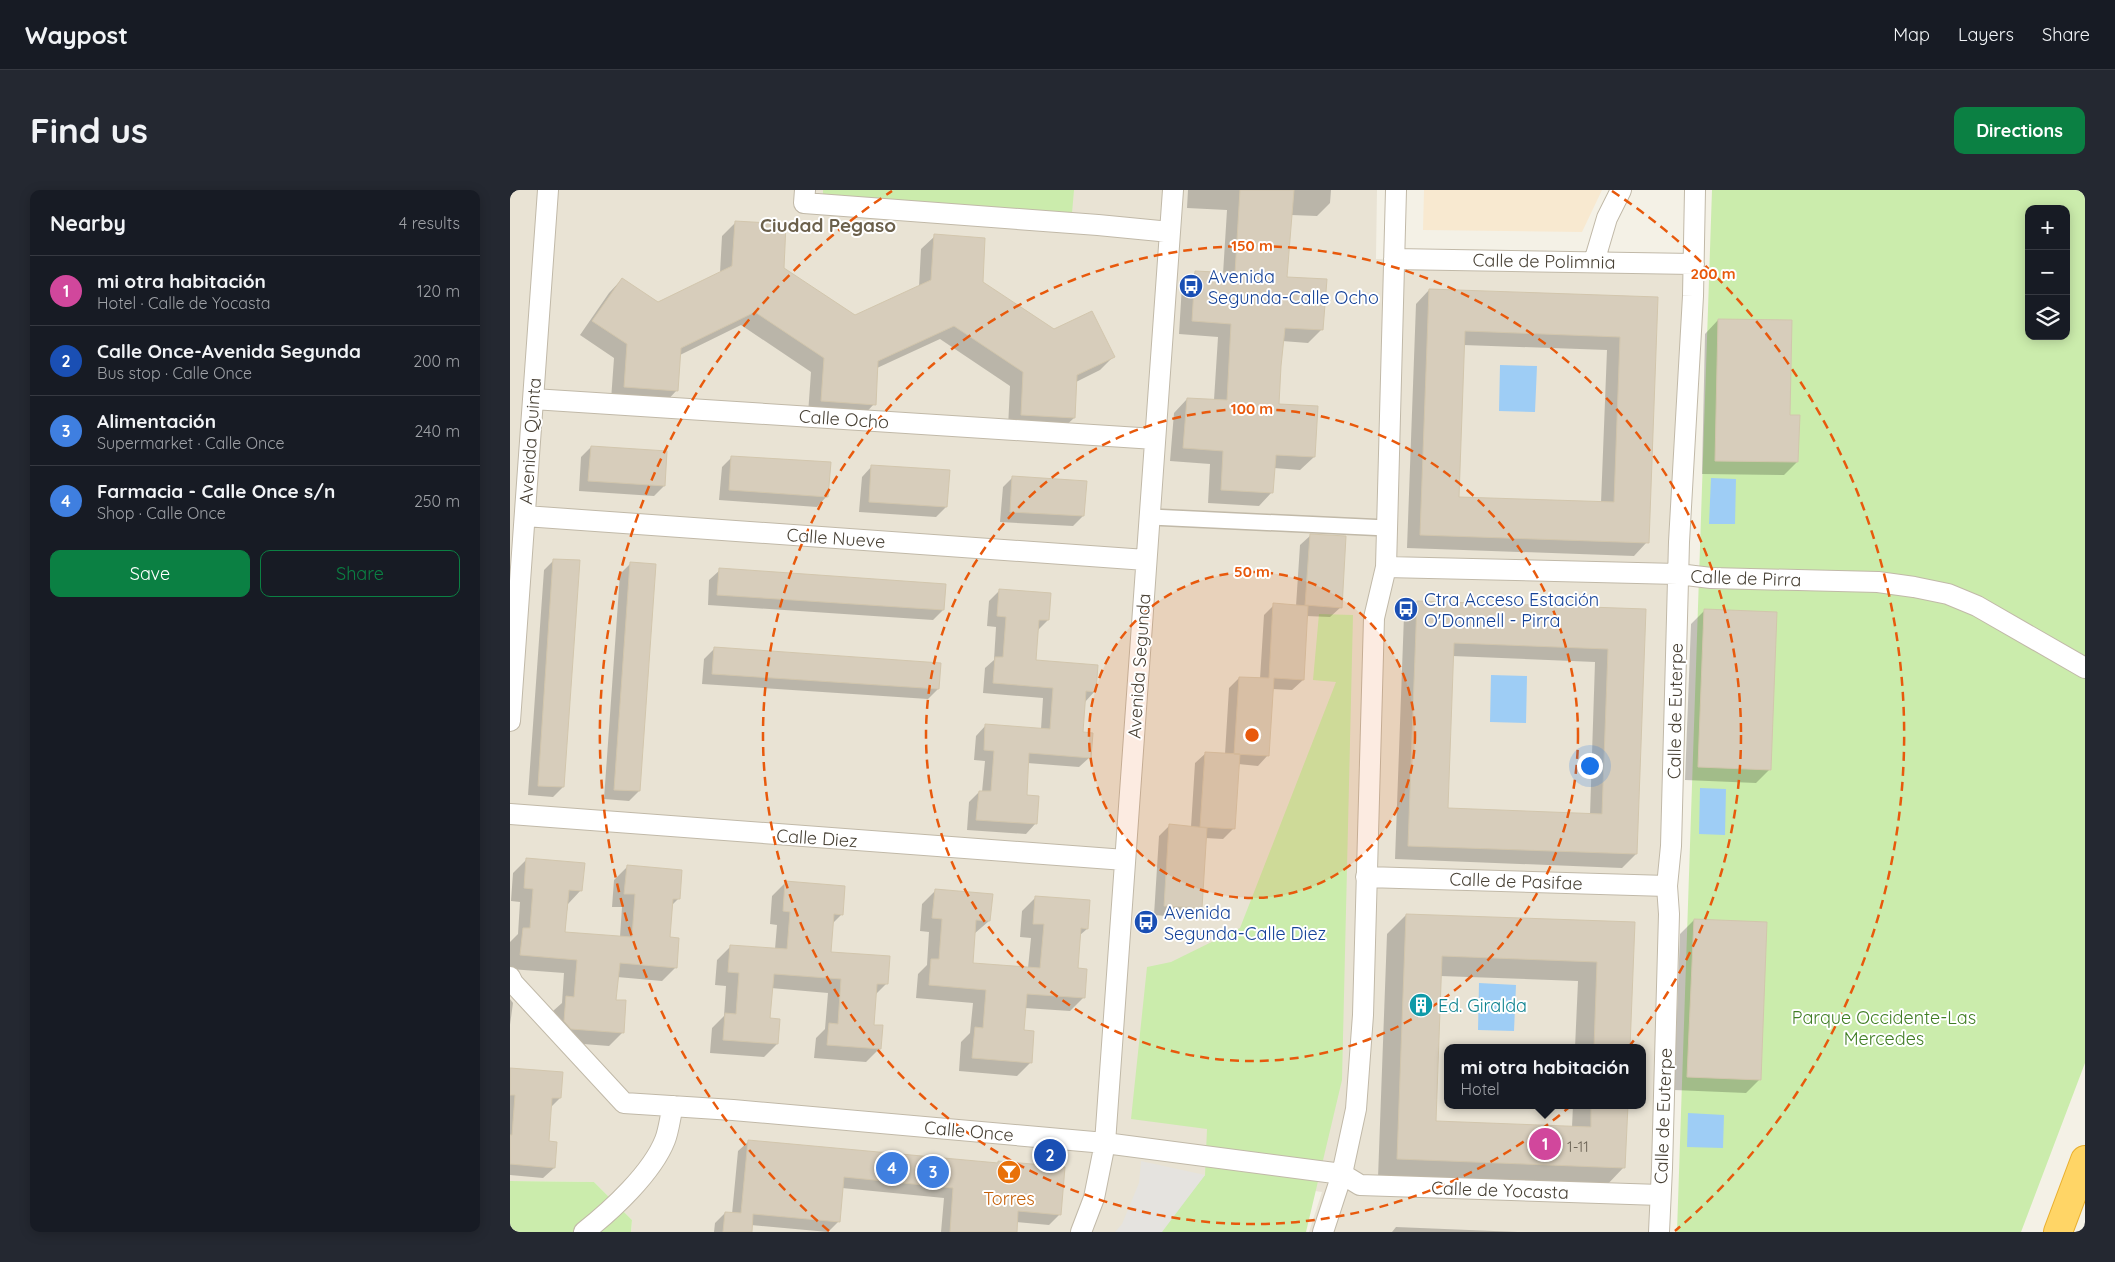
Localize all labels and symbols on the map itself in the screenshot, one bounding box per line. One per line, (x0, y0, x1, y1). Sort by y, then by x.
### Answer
district label: Ciudad Pegaso (760, 213, 896, 237)
text: 150 m (1231, 236, 1273, 255)
street label: Calle de Polimnia (1472, 248, 1616, 274)
text: 200 m (1691, 264, 1736, 283)
place label: Avenida Segunda-Calle Ocho (1208, 265, 1379, 309)
bus stop icon: Avenida Segunda-Calle Ocho (1178, 273, 1204, 299)
street label: Avenida Quinta (514, 377, 546, 505)
text: 100 m (1231, 399, 1273, 418)
street label: Calle Ocho (798, 404, 890, 434)
street label: Calle Nueve (786, 523, 886, 553)
text: 50 m (1234, 562, 1270, 581)
street label: Calle de Pirra (1690, 565, 1802, 591)
place label: Ctra Acceso Estación O'Donnell - Pirra (1424, 588, 1599, 632)
street label: Avenida Segunda (1122, 593, 1156, 739)
bus stop icon: Ctra Acceso Estación O'Donnell - Pirra (1393, 596, 1419, 622)
street label: Calle de Euterpe (1662, 643, 1688, 779)
centre of rings (1243, 726, 1261, 744)
your location (1577, 753, 1603, 779)
street label: Calle Diez (776, 824, 858, 852)
street label: Calle de Pasifae (1449, 867, 1583, 895)
place label: Avenida Segunda-Calle Diez (1164, 901, 1326, 945)
bus stop icon: Avenida Segunda-Calle Diez (1133, 909, 1159, 935)
building icon: Ed. Giralda (1408, 992, 1434, 1018)
place label: Ed. Giralda (1438, 994, 1527, 1017)
park label: Parque Occidente-Las Mercedes (1792, 1006, 1976, 1050)
street label: Calle de Euterpe (1649, 1047, 1677, 1185)
street label: Calle Once (923, 1116, 1015, 1146)
pin: 1 (1529, 1125, 1561, 1163)
pin: 2 (1034, 1136, 1066, 1174)
house number: 1-11 (1567, 1137, 1589, 1156)
pin: 4 (876, 1149, 908, 1187)
pin: 3 (917, 1153, 949, 1191)
bar icon: Torres (996, 1159, 1022, 1185)
street label: Calle de Yocasta (1431, 1176, 1569, 1204)
place label: Torres (983, 1187, 1035, 1210)

